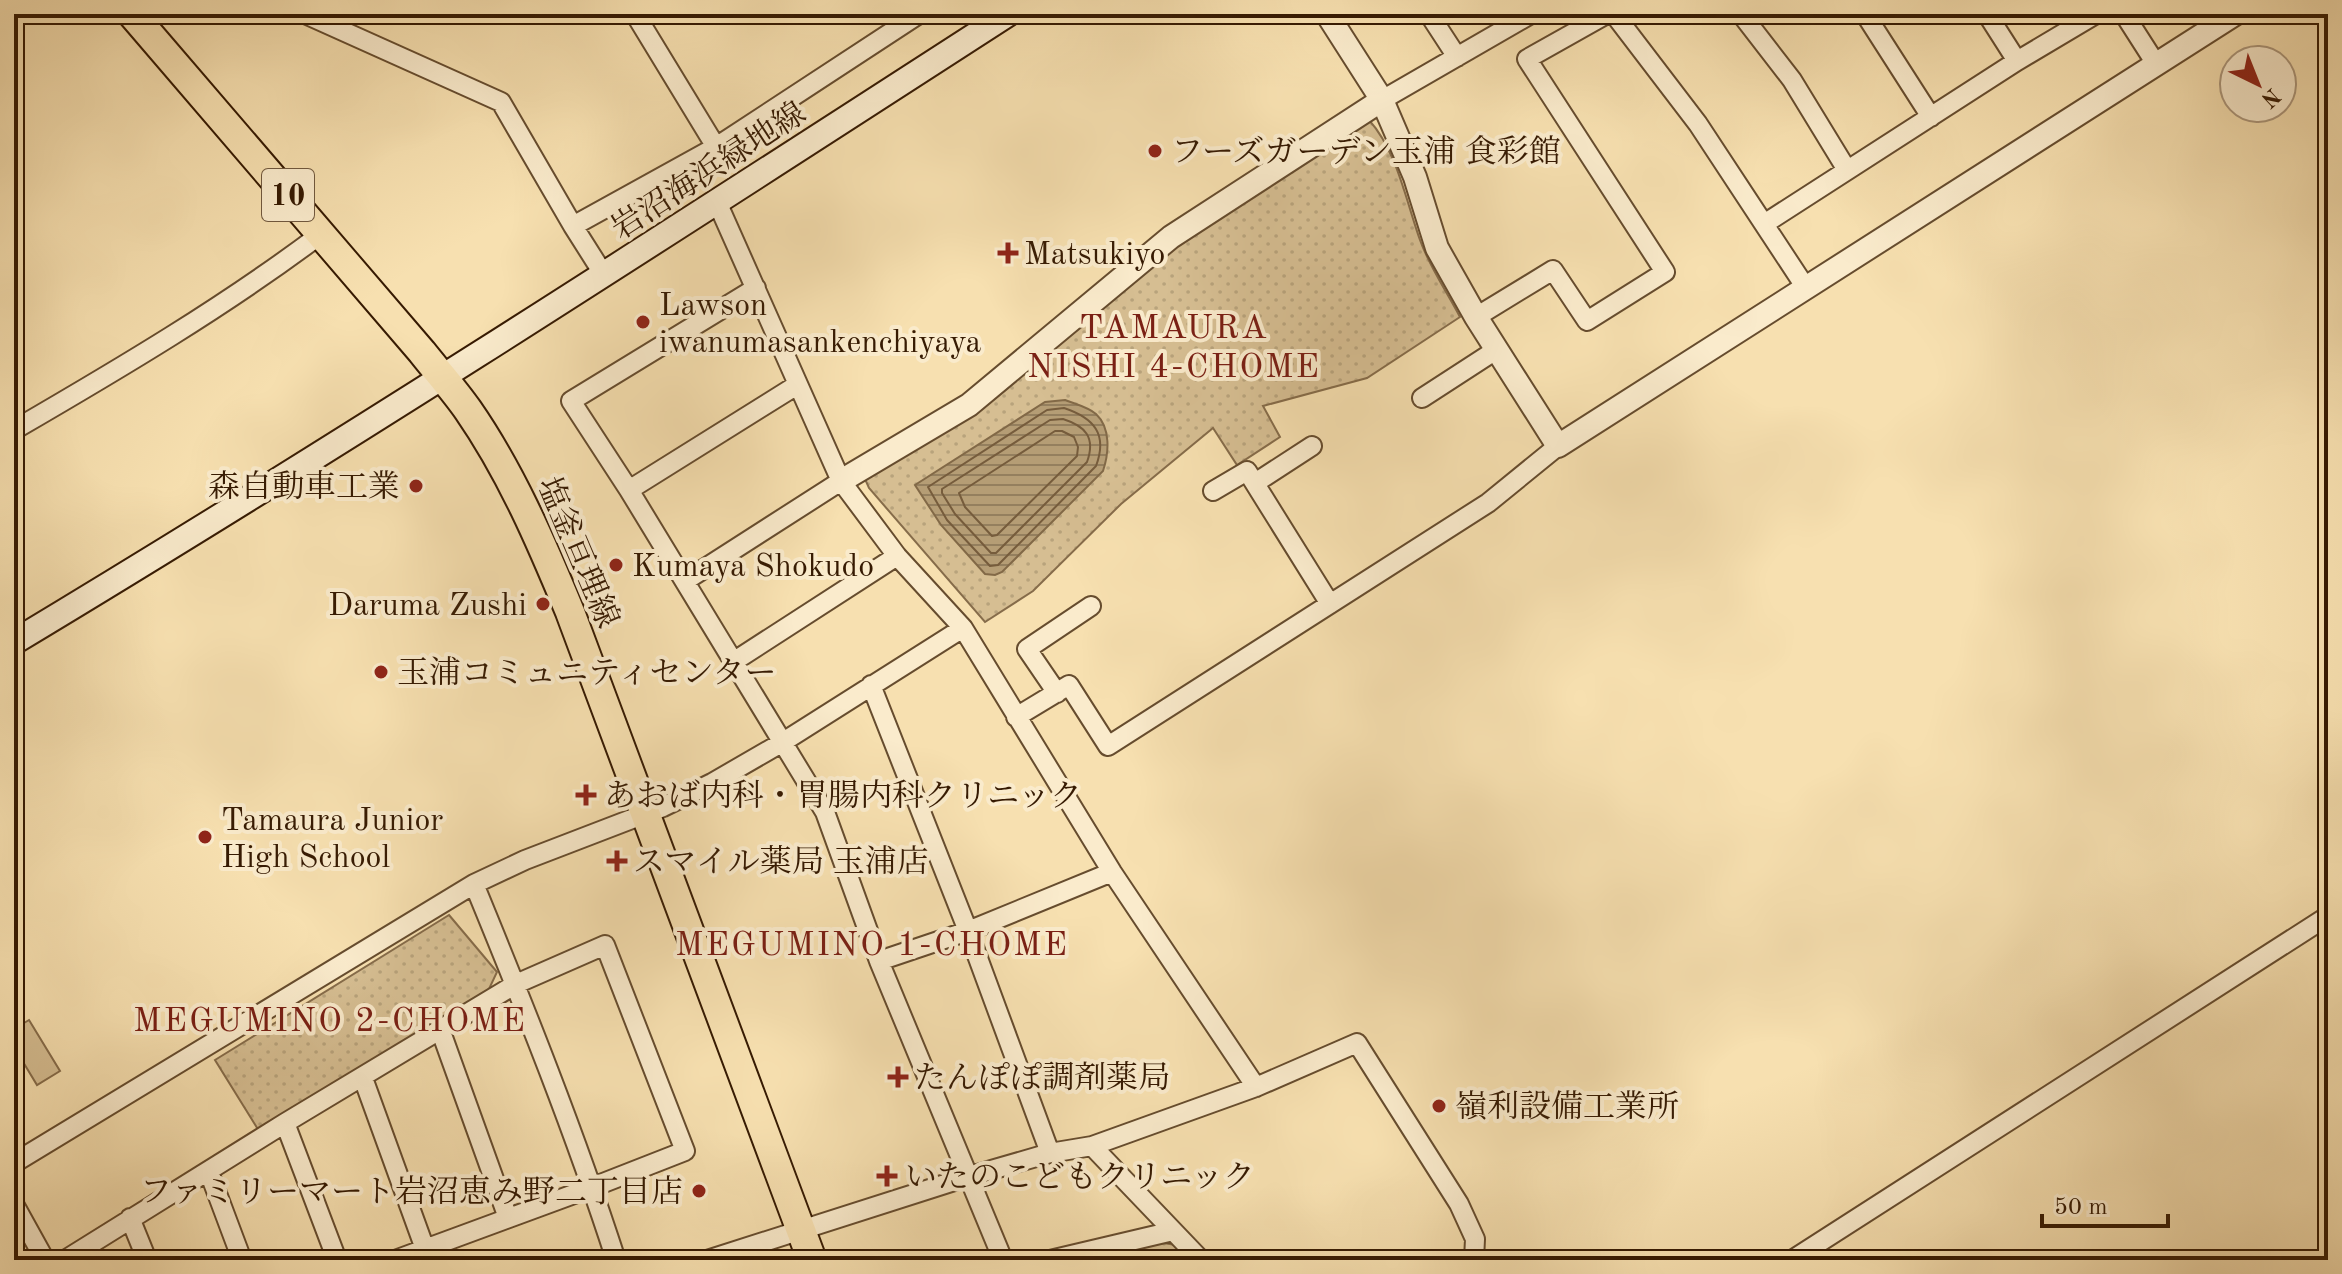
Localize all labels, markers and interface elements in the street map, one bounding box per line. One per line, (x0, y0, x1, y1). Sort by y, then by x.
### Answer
north arrow (2218, 44, 2298, 124)
text: N (2256, 83, 2284, 111)
street label: 岩沼海浜緑地線 (605, 96, 812, 247)
place label: フーズガーデン玉浦 食彩館 (1171, 134, 1561, 170)
marker: フーズガーデン玉浦 食彩館 (1146, 142, 1164, 160)
road number: 10 (262, 169, 314, 221)
place label: Matsukiyo (1024, 240, 1165, 272)
marker: Matsukiyo (999, 244, 1017, 262)
place label: Lawson iwanumasankenchiyaya (659, 291, 982, 360)
district label: TAMAURA NISHI 4-CHOME (1027, 312, 1321, 385)
marker: Lawson iwanumasankenchiyaya (634, 313, 652, 331)
place label: 森自動車工業 (208, 469, 400, 505)
street label: 塩釜亘理線 (530, 472, 626, 633)
marker: 森自動車工業 (407, 477, 425, 495)
place label: Kumaya Shokudo (632, 552, 874, 584)
marker: Kumaya Shokudo (607, 556, 625, 574)
place label: Daruma Zushi (328, 591, 527, 623)
marker: Daruma Zushi (534, 595, 552, 613)
place label: 玉浦コミュニティセンター (397, 656, 777, 691)
marker: 玉浦コミュニティセンター (372, 663, 390, 681)
place label: あおば内科・胃腸内科クリニック (604, 779, 1082, 814)
marker: あおば内科・胃腸内科クリニック (575, 784, 597, 806)
place label: Tamaura Junior High School (221, 806, 443, 875)
marker: Tamaura Junior High School (196, 828, 214, 846)
place label: スマイル薬局 玉浦店 (633, 844, 929, 880)
marker: スマイル薬局 玉浦店 (608, 852, 626, 870)
district label: MEGUMINO 1-CHOME (675, 929, 1069, 963)
district label: MEGUMINO 2-CHOME (133, 1005, 527, 1039)
place label: たんぽぽ調剤薬局 (914, 1060, 1170, 1096)
marker: たんぽぽ調剤薬局 (889, 1068, 907, 1086)
place label: 嶺利設備工業所 (1455, 1090, 1679, 1125)
marker: 嶺利設備工業所 (1430, 1097, 1448, 1115)
place label: いたのこどもクリニック (905, 1161, 1255, 1195)
marker: いたのこどもクリニック (876, 1165, 898, 1187)
place label: ファミリーマート岩沼恵み野二丁目店 (140, 1174, 683, 1210)
scale bar (2042, 1178, 2168, 1228)
marker: ファミリーマート岩沼恵み野二丁目店 (690, 1182, 708, 1200)
text: 50 m (2054, 1196, 2108, 1220)

